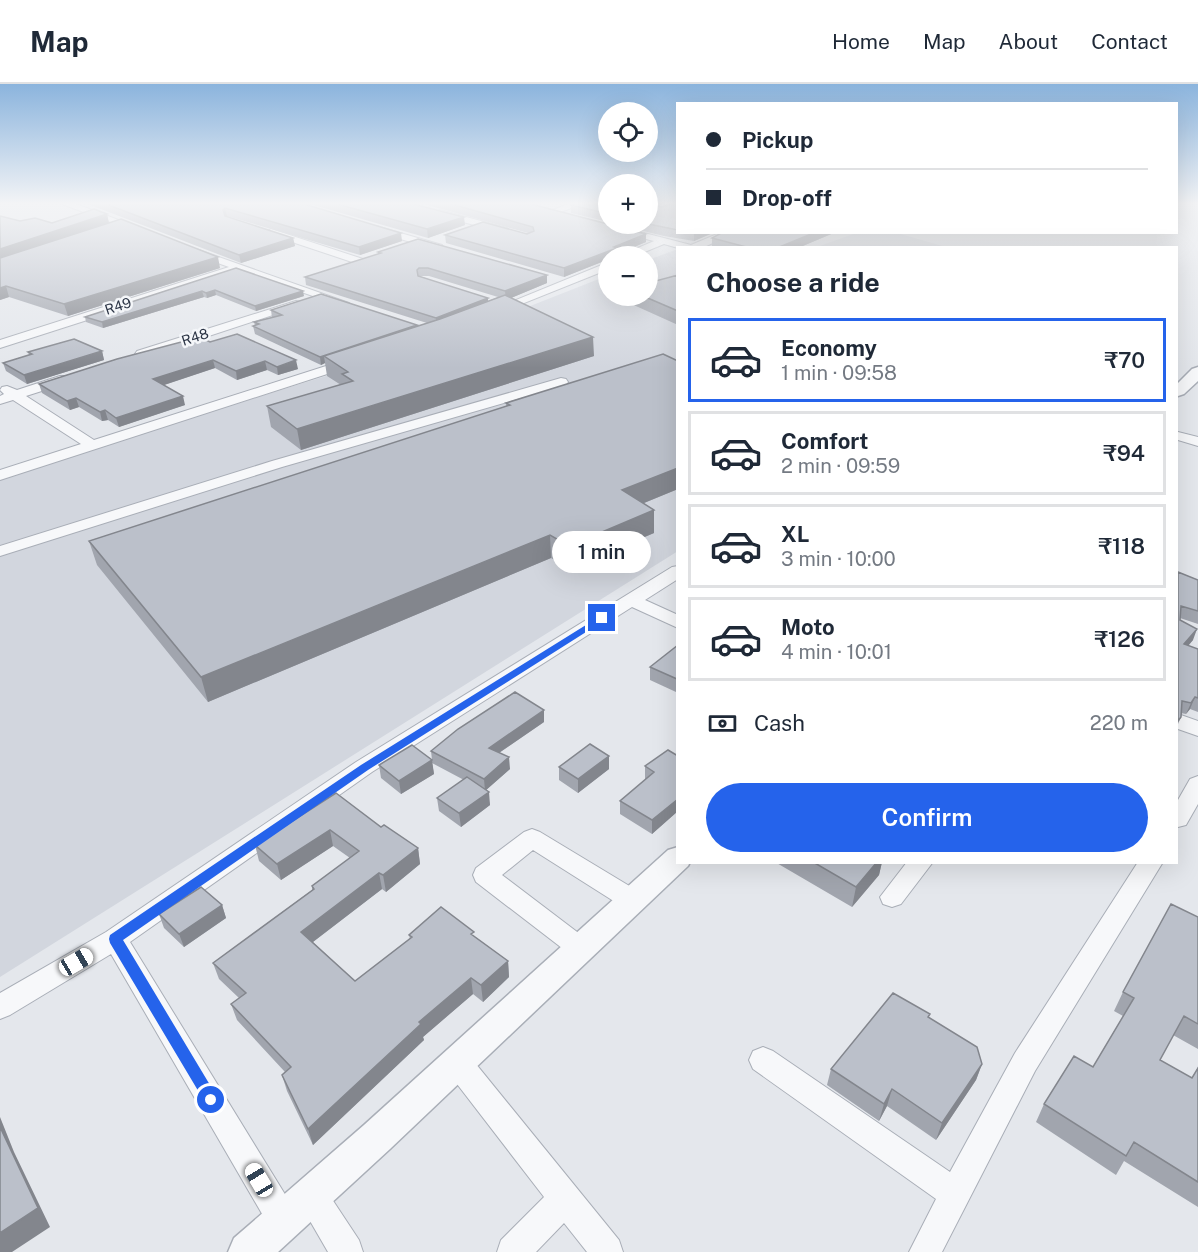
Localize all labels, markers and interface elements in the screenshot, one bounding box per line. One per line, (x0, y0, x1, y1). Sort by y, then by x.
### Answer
text: Map (30, 25, 89, 58)
text: Home (832, 29, 890, 54)
text: Map (923, 29, 966, 54)
text: About (999, 29, 1058, 54)
text: Contact (1091, 29, 1168, 54)
map controls (598, 102, 658, 306)
button: locate (598, 102, 658, 162)
text: Pickup (742, 127, 813, 153)
button: + (598, 174, 658, 234)
text: Drop-off (742, 185, 832, 211)
button: − (598, 246, 658, 306)
text: Choose a ride (706, 266, 880, 298)
street label: R49 (103, 294, 134, 318)
street label: R48 (180, 325, 210, 349)
icon: car (709, 333, 763, 387)
text: Economy (781, 335, 877, 361)
text: ₹70 (1104, 347, 1145, 373)
text: 1 min · 09:58 (781, 361, 897, 385)
icon: car (709, 426, 763, 480)
text: Comfort (781, 428, 868, 454)
text: ₹94 (1103, 440, 1145, 466)
text: 2 min · 09:59 (781, 454, 900, 478)
icon: car (709, 519, 763, 573)
text: XL (781, 521, 809, 547)
callout: 1 min (552, 531, 652, 573)
text: ₹118 (1098, 533, 1145, 559)
text: 1 min (578, 540, 625, 564)
text: 3 min · 10:00 (781, 547, 896, 571)
route end (588, 604, 615, 631)
icon: car (709, 612, 763, 666)
text: Moto (781, 614, 835, 640)
text: ₹126 (1094, 626, 1145, 652)
text: 4 min · 10:01 (781, 640, 892, 664)
icon: cash (706, 707, 739, 740)
text: Cash (754, 710, 805, 736)
text: 220 m (1090, 711, 1148, 735)
button: Confirm (706, 783, 1148, 852)
car (56, 945, 96, 979)
route start (197, 1086, 224, 1113)
car (242, 1160, 276, 1200)

